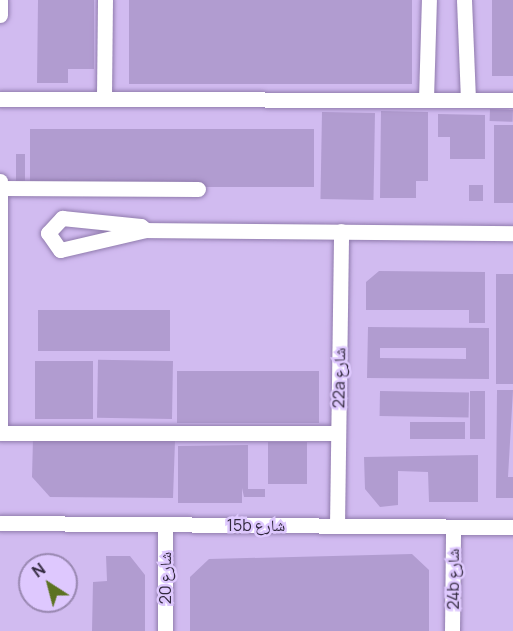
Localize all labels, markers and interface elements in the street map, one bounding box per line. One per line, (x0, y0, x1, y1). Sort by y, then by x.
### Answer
street label: 22a شارع (329, 347, 349, 409)
street label: 15b شارع (227, 515, 285, 535)
street label: 24b شارع (443, 548, 463, 610)
street label: شارع 20 (155, 552, 175, 604)
north arrow (18, 553, 78, 613)
text: N (27, 558, 50, 582)

